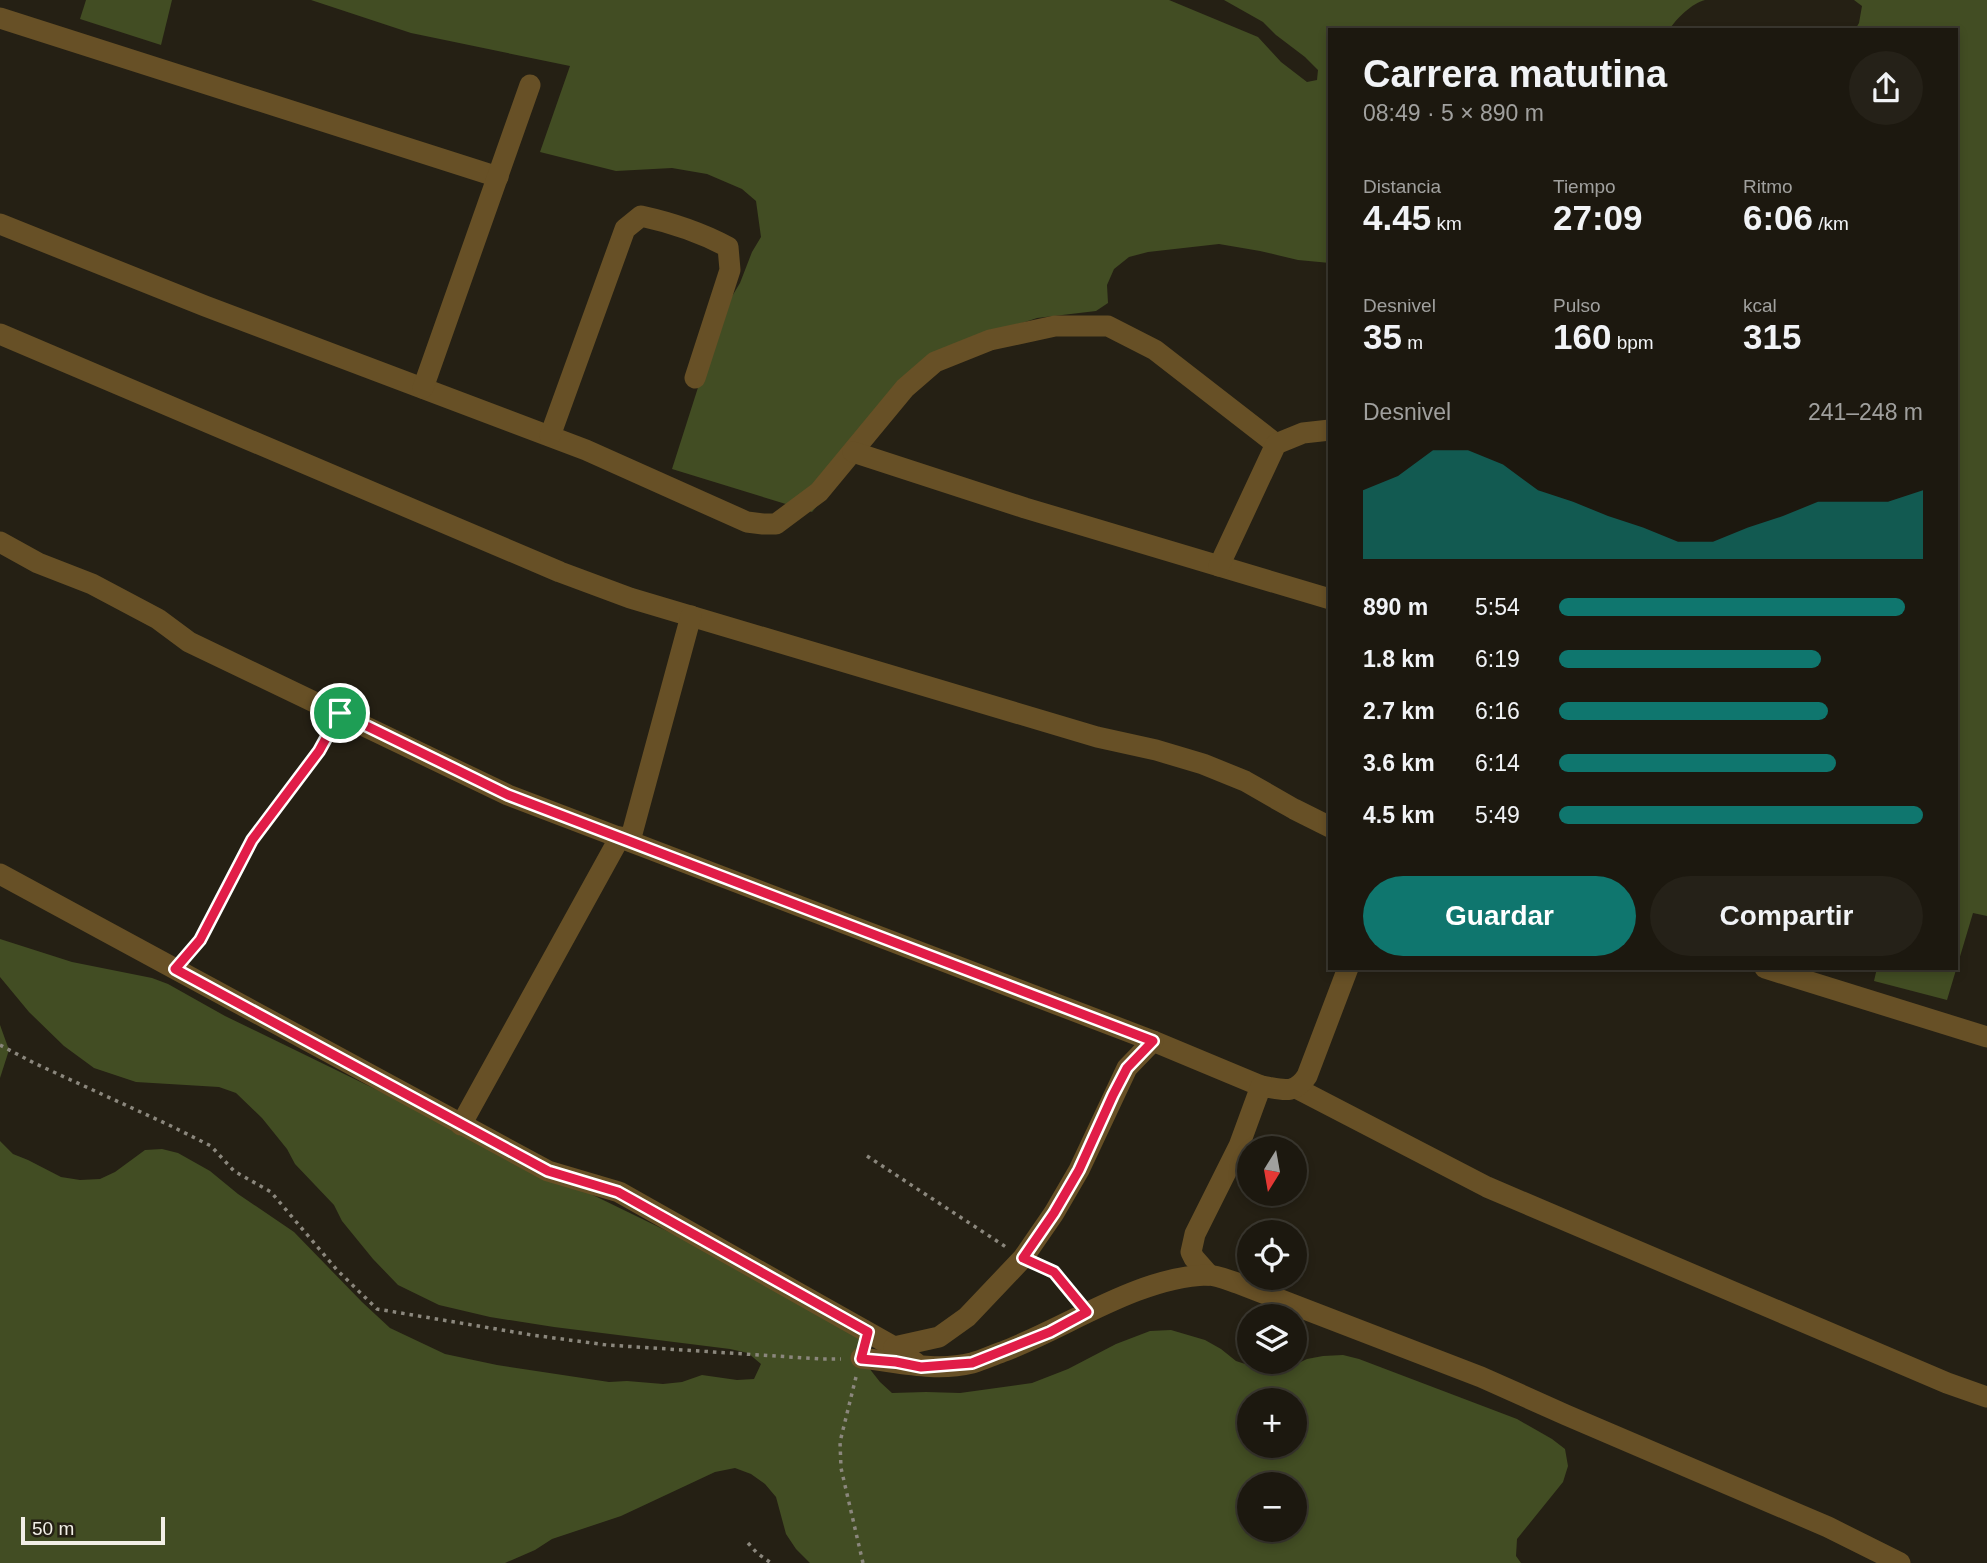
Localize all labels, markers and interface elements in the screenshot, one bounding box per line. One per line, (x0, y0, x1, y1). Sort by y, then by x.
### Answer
button: share (1849, 51, 1923, 125)
text: Carrera matutina (1363, 53, 1667, 95)
text: 08:49 · 5 × 890 m (1363, 100, 1544, 126)
text: Distancia (1363, 176, 1441, 197)
text: Tiempo (1553, 176, 1616, 197)
text: Ritmo (1743, 176, 1793, 197)
text: 4.45 (1363, 198, 1431, 237)
text: 27:09 (1553, 198, 1643, 237)
text: 6:06 (1743, 198, 1813, 237)
text: km (1431, 213, 1462, 234)
text: /km (1813, 213, 1849, 234)
text: Desnivel (1363, 295, 1436, 316)
text: Pulso (1553, 295, 1601, 316)
text: kcal (1743, 295, 1777, 316)
text: 35 (1363, 317, 1402, 356)
text: 160 (1553, 317, 1611, 356)
text: 315 (1743, 317, 1801, 356)
text: m (1402, 332, 1423, 353)
text: bpm (1611, 332, 1654, 353)
text: Desnivel (1363, 399, 1451, 425)
text: 241–248 m (1808, 399, 1923, 425)
text: 890 m (1363, 594, 1428, 620)
text: 5:54 (1475, 594, 1520, 620)
text: 1.8 km (1363, 646, 1435, 672)
text: 6:19 (1475, 646, 1520, 672)
pin (310, 683, 370, 743)
icon: arrive (321, 694, 359, 732)
text: 2.7 km (1363, 698, 1435, 724)
text: 6:16 (1475, 698, 1520, 724)
text: 3.6 km (1363, 750, 1435, 776)
text: 6:14 (1475, 750, 1520, 776)
text: 4.5 km (1363, 802, 1435, 828)
text: 5:49 (1475, 802, 1520, 828)
button: Guardar (1363, 876, 1636, 956)
button: Compartir (1650, 876, 1923, 956)
north arrow (1237, 1136, 1307, 1206)
map controls (1237, 1136, 1307, 1542)
button: locate (1237, 1220, 1307, 1290)
button: layers (1237, 1304, 1307, 1374)
button: + (1237, 1388, 1307, 1458)
button: − (1237, 1472, 1307, 1542)
scale bar (21, 1514, 164, 1546)
text: 50 m (32, 1518, 74, 1539)

